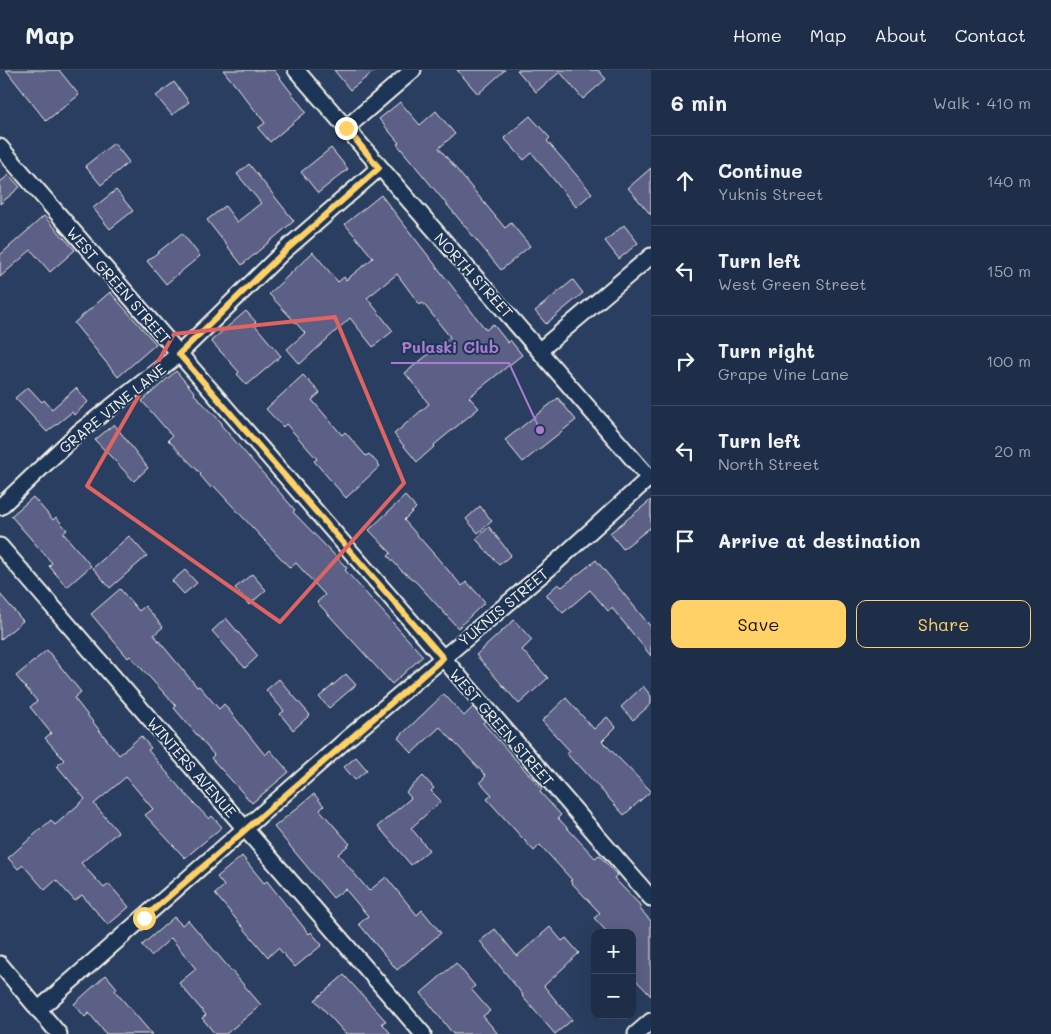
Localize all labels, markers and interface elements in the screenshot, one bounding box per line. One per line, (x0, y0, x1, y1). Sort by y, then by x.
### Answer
text: Map (25, 19, 74, 50)
text: Home (733, 23, 782, 47)
text: Map (810, 23, 846, 47)
text: About (874, 23, 927, 47)
text: Contact (955, 23, 1026, 47)
text: 6 min (671, 89, 727, 116)
text: Walk · 410 m (933, 92, 1031, 113)
route end (335, 117, 358, 140)
text: Continue (718, 158, 803, 183)
icon: ahead (671, 167, 699, 195)
text: 140 m (987, 170, 1031, 191)
text: Yuknis Street (718, 183, 823, 204)
street label: WEST GREEN STREET (63, 222, 175, 348)
street label: NORTH STREET (430, 228, 518, 322)
text: Turn left (718, 248, 801, 273)
icon: left (671, 257, 699, 285)
text: 150 m (987, 260, 1031, 281)
text: West Green Street (718, 273, 867, 294)
callout: Pulaski Club (391, 332, 509, 363)
text: Pulaski Club (401, 336, 499, 357)
text: Turn right (718, 338, 815, 363)
icon: right (671, 347, 699, 375)
text: 100 m (986, 350, 1031, 371)
street label: GRAPE VINE LANE (54, 358, 170, 457)
text: Grape Vine Lane (718, 363, 849, 384)
text: Turn left (718, 428, 801, 453)
icon: left (671, 437, 699, 465)
text: 20 m (994, 440, 1031, 461)
text: North Street (718, 453, 819, 474)
icon: arrive (671, 527, 699, 555)
text: Arrive at destination (718, 528, 921, 553)
street label: YUKNIS STREET (454, 563, 552, 651)
button: Save (671, 600, 846, 648)
button: Share (856, 600, 1031, 648)
street label: WEST GREEN STREET (446, 664, 558, 790)
street label: WINTERS AVENUE (143, 713, 241, 822)
route start (133, 907, 156, 930)
map controls (591, 929, 636, 1019)
button: + (591, 929, 636, 974)
button: − (591, 974, 636, 1019)

